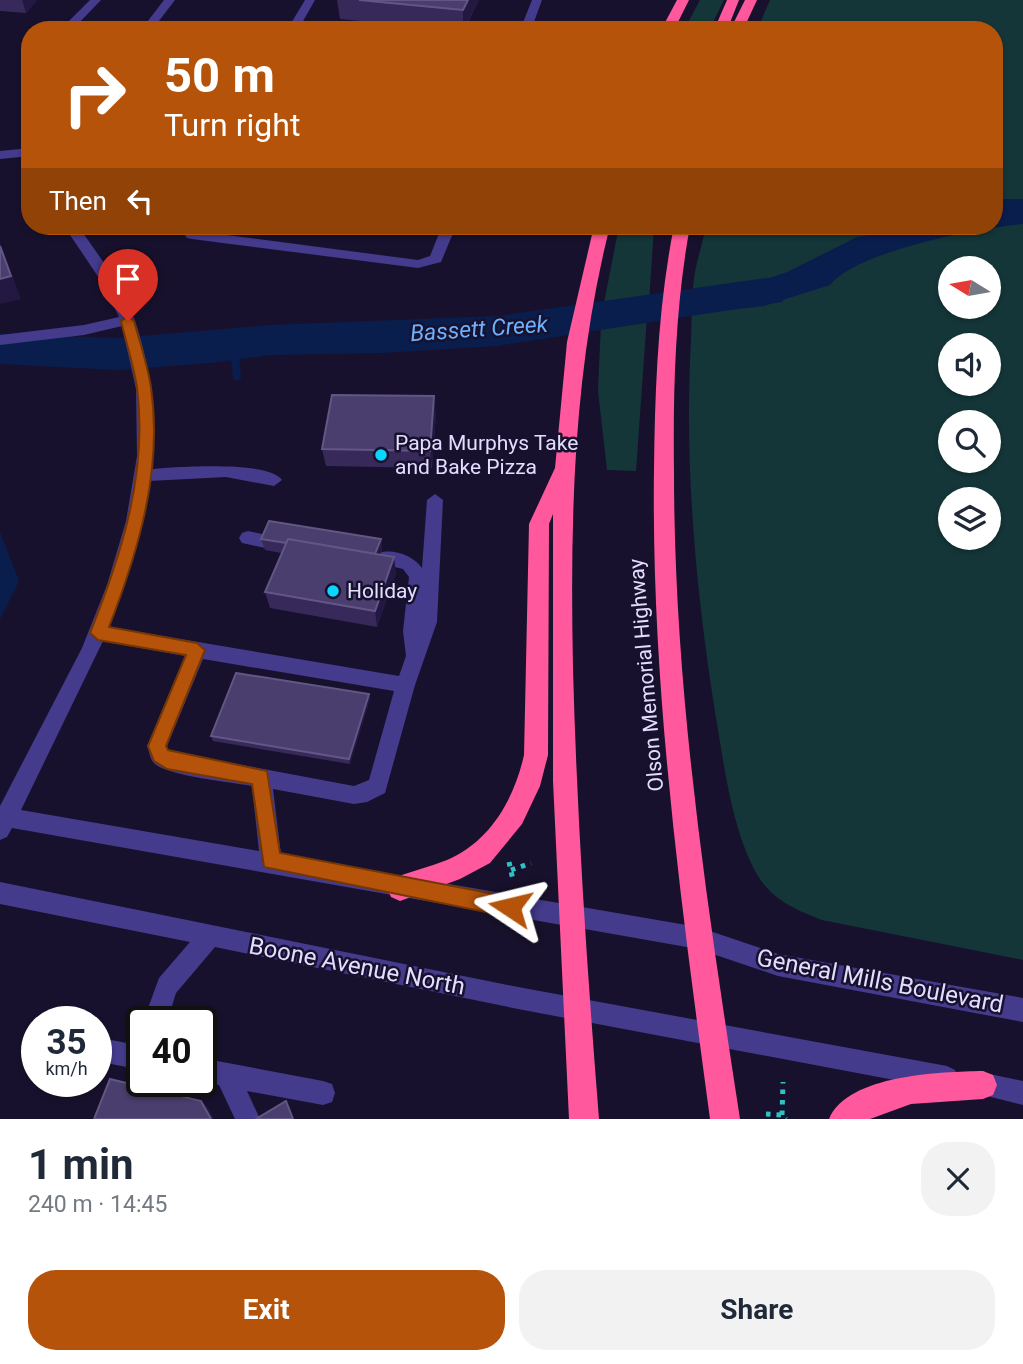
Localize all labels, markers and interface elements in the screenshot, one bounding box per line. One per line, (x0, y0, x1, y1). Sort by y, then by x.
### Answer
text: 50 m (164, 47, 275, 104)
icon: right (49, 49, 140, 140)
text: Turn right (164, 106, 300, 144)
icon: left (121, 182, 159, 220)
text: Then (49, 186, 107, 216)
pin (98, 249, 158, 321)
north arrow (938, 256, 1001, 318)
map controls (938, 256, 1001, 550)
icon: arrive (109, 260, 147, 298)
water label: Bassett Creek (409, 311, 549, 347)
button: sound (938, 333, 1001, 396)
button: search (938, 410, 1001, 473)
place label: Papa Murphys Take and Bake Pizza (395, 431, 578, 479)
marker: Papa Murphys Take and Bake Pizza (373, 447, 389, 463)
button: layers (938, 487, 1001, 550)
street label: Olson Memorial Highway (624, 558, 668, 792)
place label: Holiday (347, 579, 417, 603)
marker: Holiday (325, 583, 341, 599)
position arrow (473, 870, 547, 944)
street label: Boone Avenue North (247, 931, 467, 1001)
street label: General Mills Boulevard (754, 943, 1006, 1019)
speed limit sign: 40 (126, 1006, 217, 1097)
text: 35 (46, 1022, 87, 1063)
text: km/h (45, 1058, 88, 1079)
text: 1 min (28, 1140, 134, 1189)
button: close (921, 1142, 995, 1216)
text: 240 m · 14:45 (28, 1191, 167, 1218)
button: Exit (28, 1270, 505, 1350)
button: Share (519, 1270, 995, 1350)

